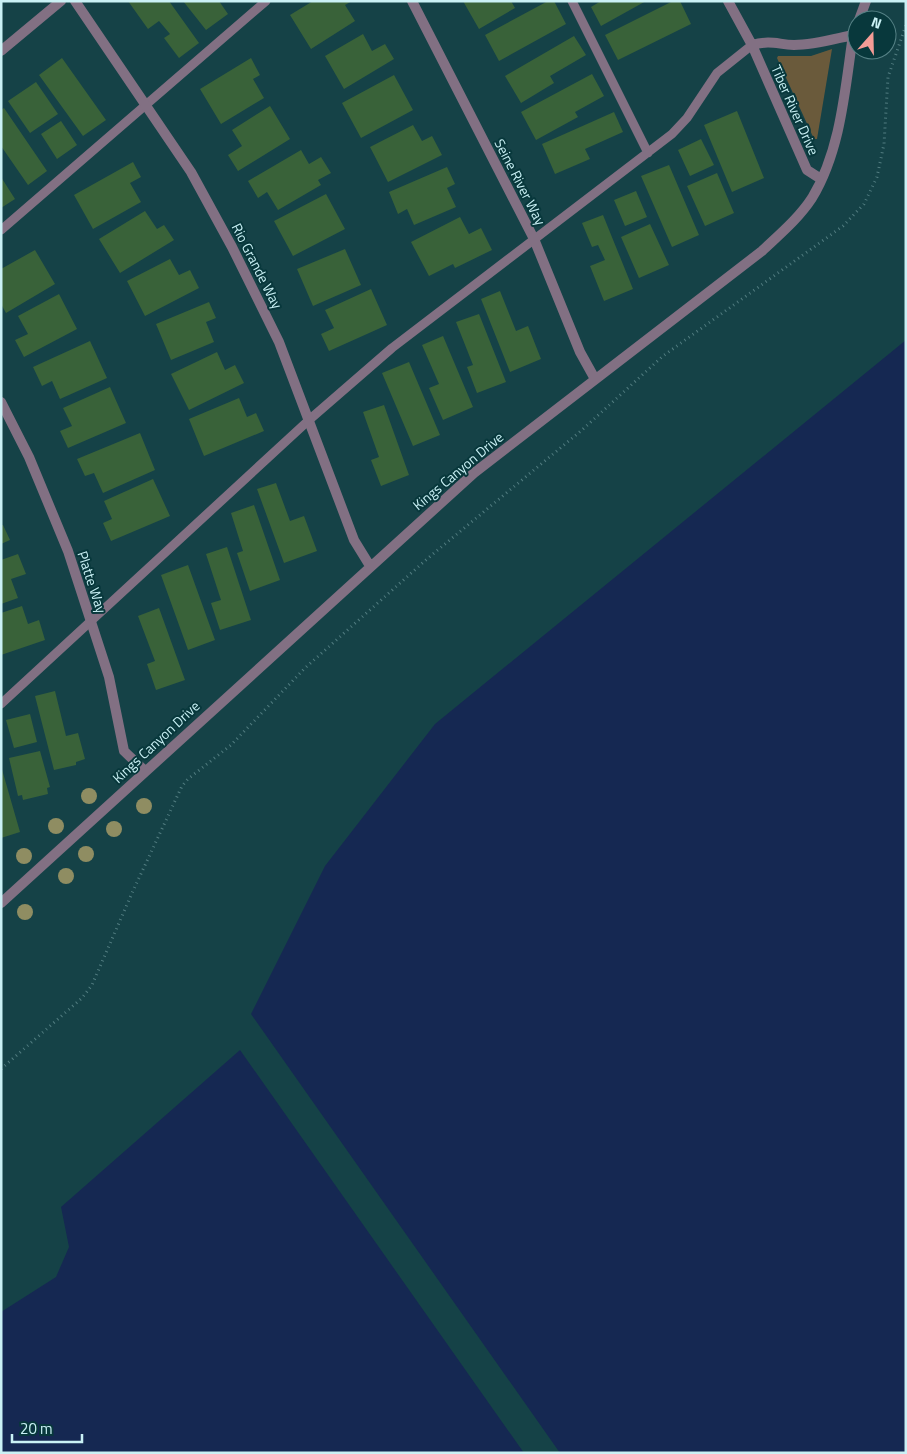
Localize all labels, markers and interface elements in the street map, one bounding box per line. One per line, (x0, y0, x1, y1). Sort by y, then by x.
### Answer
north arrow (847, 10, 897, 60)
text: N (868, 11, 885, 34)
street label: Tiber River Drive (766, 61, 825, 158)
street label: Seine River Way (490, 135, 551, 229)
street label: Rio Grande Way (227, 219, 288, 312)
street label: Kings Canyon Drive (408, 426, 508, 515)
street label: Platte Way (73, 548, 112, 616)
street label: Kings Canyon Drive (107, 696, 204, 788)
scale bar (12, 1412, 82, 1444)
text: 20 m (20, 1417, 53, 1440)

